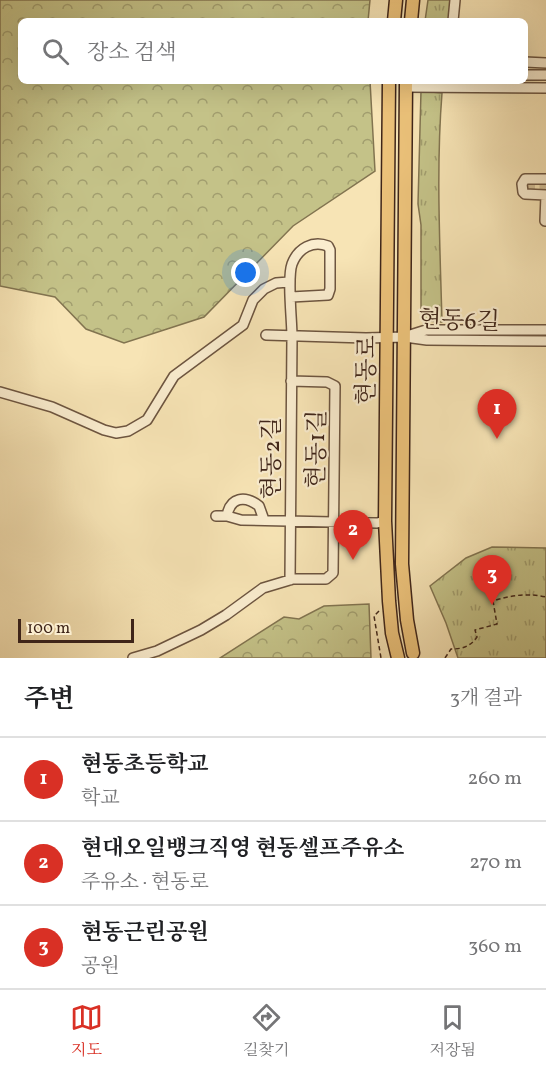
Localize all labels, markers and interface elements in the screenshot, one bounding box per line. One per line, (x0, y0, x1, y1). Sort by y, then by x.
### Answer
search box (18, 18, 528, 84)
icon: search (39, 35, 72, 68)
text: 장소 검색 (87, 38, 176, 69)
your location (231, 258, 260, 287)
street label: 현동6길 (418, 304, 500, 340)
street label: 현동로 (350, 335, 386, 405)
pin: 1 (478, 390, 516, 439)
street label: 현동1길 (300, 409, 336, 489)
street label: 현동2길 (256, 417, 290, 499)
pin: 2 (334, 510, 372, 560)
pin: 3 (472, 556, 512, 605)
scale bar (18, 616, 134, 644)
text: 100 m (27, 618, 70, 640)
text: 주변 (24, 682, 74, 718)
text: 3개 결과 (450, 685, 522, 713)
text: 현동초등학교 (81, 750, 209, 781)
text: 1 (39, 765, 48, 793)
text: 260 m (467, 765, 522, 793)
text: 학교 (81, 785, 120, 813)
text: 현대오일뱅크직영 현동셀프주유소 (81, 834, 404, 865)
text: 2 (38, 849, 49, 877)
text: 270 m (469, 849, 522, 877)
text: 주유소 · 현동로 (81, 869, 209, 897)
text: 현동근린공원 (81, 918, 209, 949)
text: 3 (38, 933, 49, 961)
text: 360 m (468, 933, 522, 961)
text: 공원 (81, 953, 120, 981)
tab: 지도 (70, 1001, 103, 1062)
tab: 길찾기 (243, 1001, 289, 1062)
tab: 저장됨 (430, 1001, 476, 1062)

